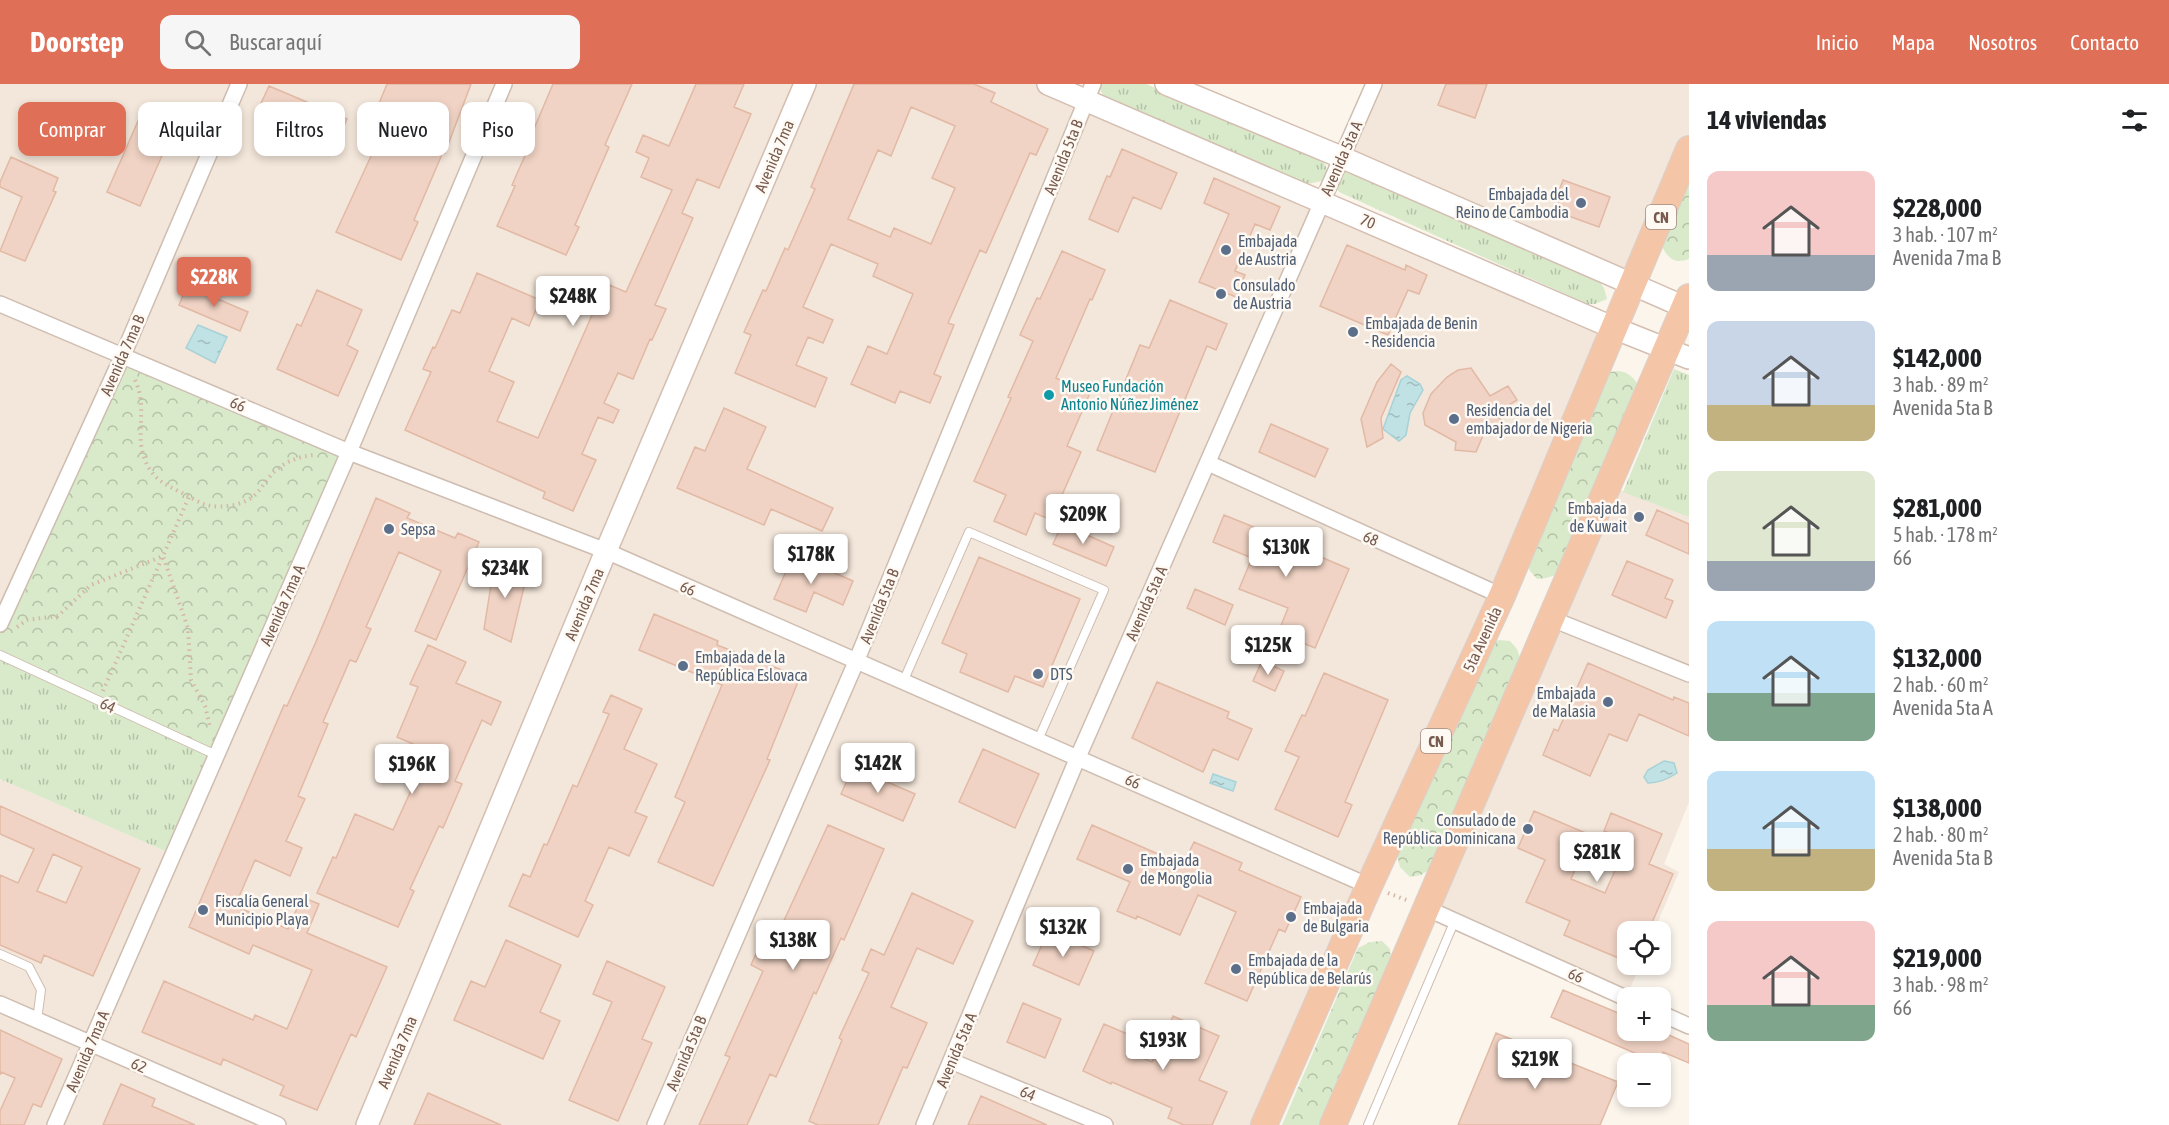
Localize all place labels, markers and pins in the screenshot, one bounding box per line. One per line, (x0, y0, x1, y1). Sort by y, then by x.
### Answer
place label: Embajada del Reino de Cambodia (1456, 185, 1570, 221)
marker: Embajada del Reino de Cambodia (1574, 196, 1588, 210)
place label: Embajada de Austria (1238, 232, 1298, 268)
marker: Embajada de Austria (1219, 243, 1233, 257)
pin: $228K (172, 257, 256, 308)
pin: $248K (531, 276, 615, 327)
place label: Consulado de Austria (1233, 276, 1296, 312)
marker: Consulado de Austria (1214, 287, 1228, 301)
place label: Embajada de Benin - Residencia (1365, 314, 1478, 350)
marker: Embajada de Benin - Residencia (1346, 325, 1360, 339)
place label: Museo Fundación Antonio Núñez Jiménez (1061, 377, 1198, 413)
marker: Museo Fundación Antonio Núñez Jiménez (1042, 388, 1056, 402)
place label: Residencia del embajador de Nigeria (1466, 401, 1593, 438)
marker: Residencia del embajador de Nigeria (1447, 412, 1461, 426)
pin: $209K (1041, 494, 1125, 545)
place label: Embajada de Kuwait (1567, 499, 1627, 535)
marker: Embajada de Kuwait (1632, 510, 1646, 524)
place label: Sepsa (401, 520, 436, 539)
marker: Sepsa (382, 522, 396, 536)
pin: $130K (1244, 527, 1328, 578)
pin: $178K (769, 534, 853, 585)
pin: $234K (463, 548, 547, 599)
pin: $125K (1226, 625, 1310, 676)
place label: Embajada de la República Eslovaca (695, 648, 808, 685)
marker: Embajada de la República Eslovaca (676, 659, 690, 673)
place label: DTS (1050, 665, 1073, 683)
marker: DTS (1031, 667, 1045, 681)
place label: Embajada de Malasia (1532, 684, 1596, 720)
marker: Embajada de Malasia (1601, 695, 1615, 709)
pin: $142K (836, 743, 920, 794)
pin: $196K (370, 744, 454, 795)
place label: Consulado de República Dominicana (1383, 811, 1516, 848)
marker: Consulado de República Dominicana (1521, 822, 1535, 836)
pin: $281K (1555, 832, 1639, 883)
place label: Embajada de Mongolia (1140, 851, 1212, 888)
marker: Embajada de Mongolia (1121, 862, 1135, 876)
place label: Fiscalía General Municipio Playa (215, 892, 309, 929)
place label: Embajada de Bulgaria (1303, 899, 1369, 936)
marker: Fiscalía General Municipio Playa (196, 903, 210, 917)
pin: $132K (1021, 907, 1105, 958)
marker: Embajada de Bulgaria (1284, 910, 1298, 924)
pin: $138K (751, 920, 835, 971)
place label: Embajada de la República de Belarús (1248, 951, 1372, 988)
marker: Embajada de la República de Belarús (1229, 962, 1243, 976)
pin: $193K (1121, 1020, 1205, 1071)
pin: $219K (1493, 1039, 1577, 1090)

